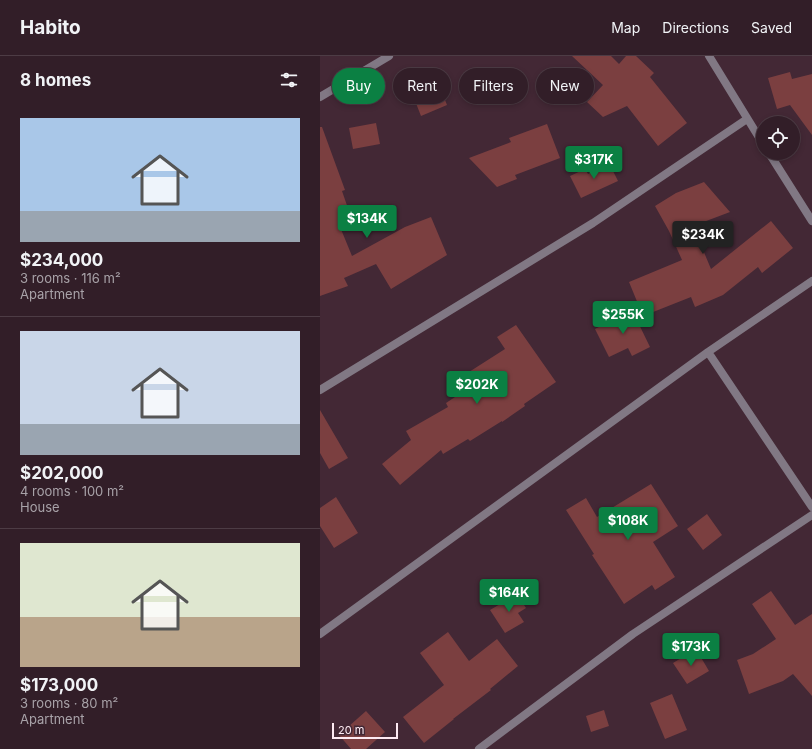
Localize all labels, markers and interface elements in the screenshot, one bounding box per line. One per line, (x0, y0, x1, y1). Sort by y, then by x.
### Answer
text: Habito (20, 16, 81, 39)
text: Map (611, 19, 640, 36)
text: Directions (662, 19, 729, 36)
text: Saved (751, 19, 792, 36)
chip: Buy (332, 68, 385, 104)
chip: Rent (393, 68, 451, 104)
chip: Filters (459, 68, 528, 104)
chip: New (536, 68, 594, 104)
icon: filters (278, 69, 300, 91)
text: 8 homes (20, 70, 91, 90)
map controls (756, 116, 800, 160)
button: locate (756, 116, 800, 160)
icon: home (124, 144, 196, 216)
pin: $317K (566, 146, 622, 180)
text: $317K (574, 151, 614, 167)
pin: $134K (339, 205, 395, 239)
text: $134K (347, 210, 387, 226)
pin: $234K (675, 221, 731, 255)
text: $234K (681, 226, 725, 242)
text: $234,000 (20, 250, 103, 270)
text: 3 rooms · 116 m² (20, 270, 121, 286)
text: Apartment (20, 286, 85, 302)
pin: $255K (595, 301, 651, 335)
text: $255K (602, 306, 644, 322)
icon: home (124, 357, 196, 429)
pin: $202K (449, 371, 505, 405)
text: $202K (455, 376, 499, 392)
text: $202,000 (20, 463, 104, 483)
text: 4 rooms · 100 m² (20, 483, 124, 499)
text: House (20, 499, 60, 515)
pin: $108K (600, 507, 656, 541)
text: $108K (608, 512, 648, 528)
icon: home (124, 569, 196, 641)
pin: $164K (481, 579, 537, 613)
text: $164K (489, 584, 529, 600)
pin: $173K (663, 633, 719, 667)
text: $173K (671, 638, 711, 654)
text: $173,000 (20, 675, 98, 695)
text: 3 rooms · 80 m² (20, 695, 118, 711)
text: Apartment (20, 711, 85, 727)
scale bar (332, 721, 398, 740)
text: 20 m (338, 723, 364, 737)

